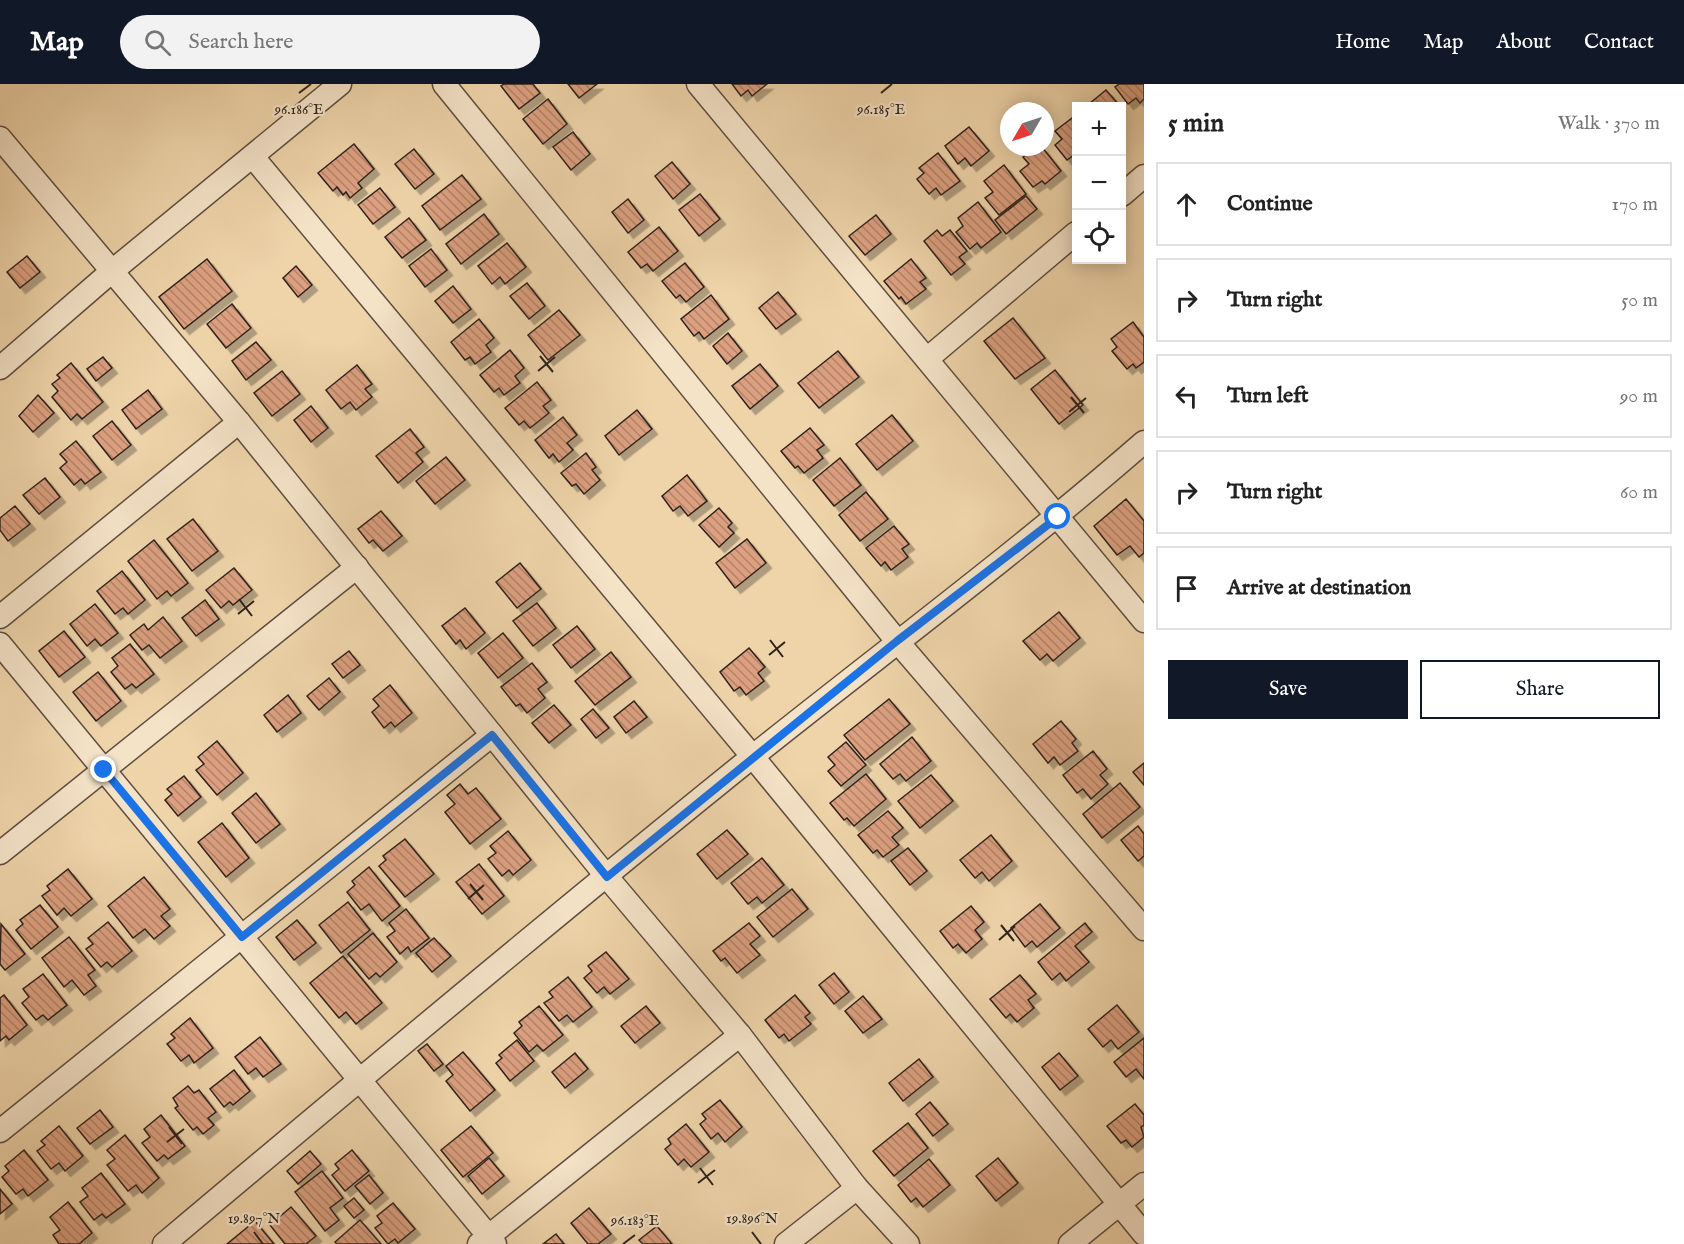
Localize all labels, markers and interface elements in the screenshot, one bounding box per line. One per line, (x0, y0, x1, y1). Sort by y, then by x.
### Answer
search box (120, 15, 540, 69)
text: Map (30, 25, 84, 60)
icon: search (141, 26, 174, 59)
text: Search here (189, 28, 293, 56)
text: Home (1335, 29, 1390, 56)
text: Map (1423, 29, 1463, 56)
text: About (1496, 29, 1551, 56)
text: Contact (1584, 29, 1654, 56)
text: 96.186°E (273, 100, 324, 119)
text: 96.185°E (856, 100, 905, 119)
north arrow (1000, 102, 1054, 156)
map controls (1072, 102, 1126, 264)
button: + (1072, 102, 1126, 156)
text: 5 min (1168, 107, 1224, 140)
text: Walk · 370 m (1558, 111, 1660, 136)
button: − (1072, 156, 1126, 210)
icon: ahead (1170, 188, 1203, 221)
text: Continue (1227, 190, 1313, 218)
text: 170 m (1612, 192, 1658, 217)
button: locate (1072, 210, 1126, 264)
icon: right (1170, 284, 1203, 317)
text: Turn right (1227, 286, 1322, 314)
text: 50 m (1621, 288, 1658, 313)
icon: left (1170, 380, 1203, 413)
text: Turn left (1227, 382, 1309, 410)
text: 90 m (1620, 384, 1658, 409)
icon: right (1170, 476, 1203, 509)
text: Turn right (1227, 478, 1322, 506)
text: 60 m (1620, 480, 1658, 505)
route start (1044, 503, 1070, 529)
icon: arrive (1170, 572, 1203, 605)
text: Arrive at destination (1227, 574, 1411, 602)
button: Save (1168, 660, 1408, 719)
button: Share (1420, 660, 1660, 719)
route end (90, 756, 116, 782)
text: 19.897°N (228, 1209, 280, 1228)
text: 19.896°N (726, 1209, 778, 1228)
text: 96.183°E (610, 1211, 659, 1230)

